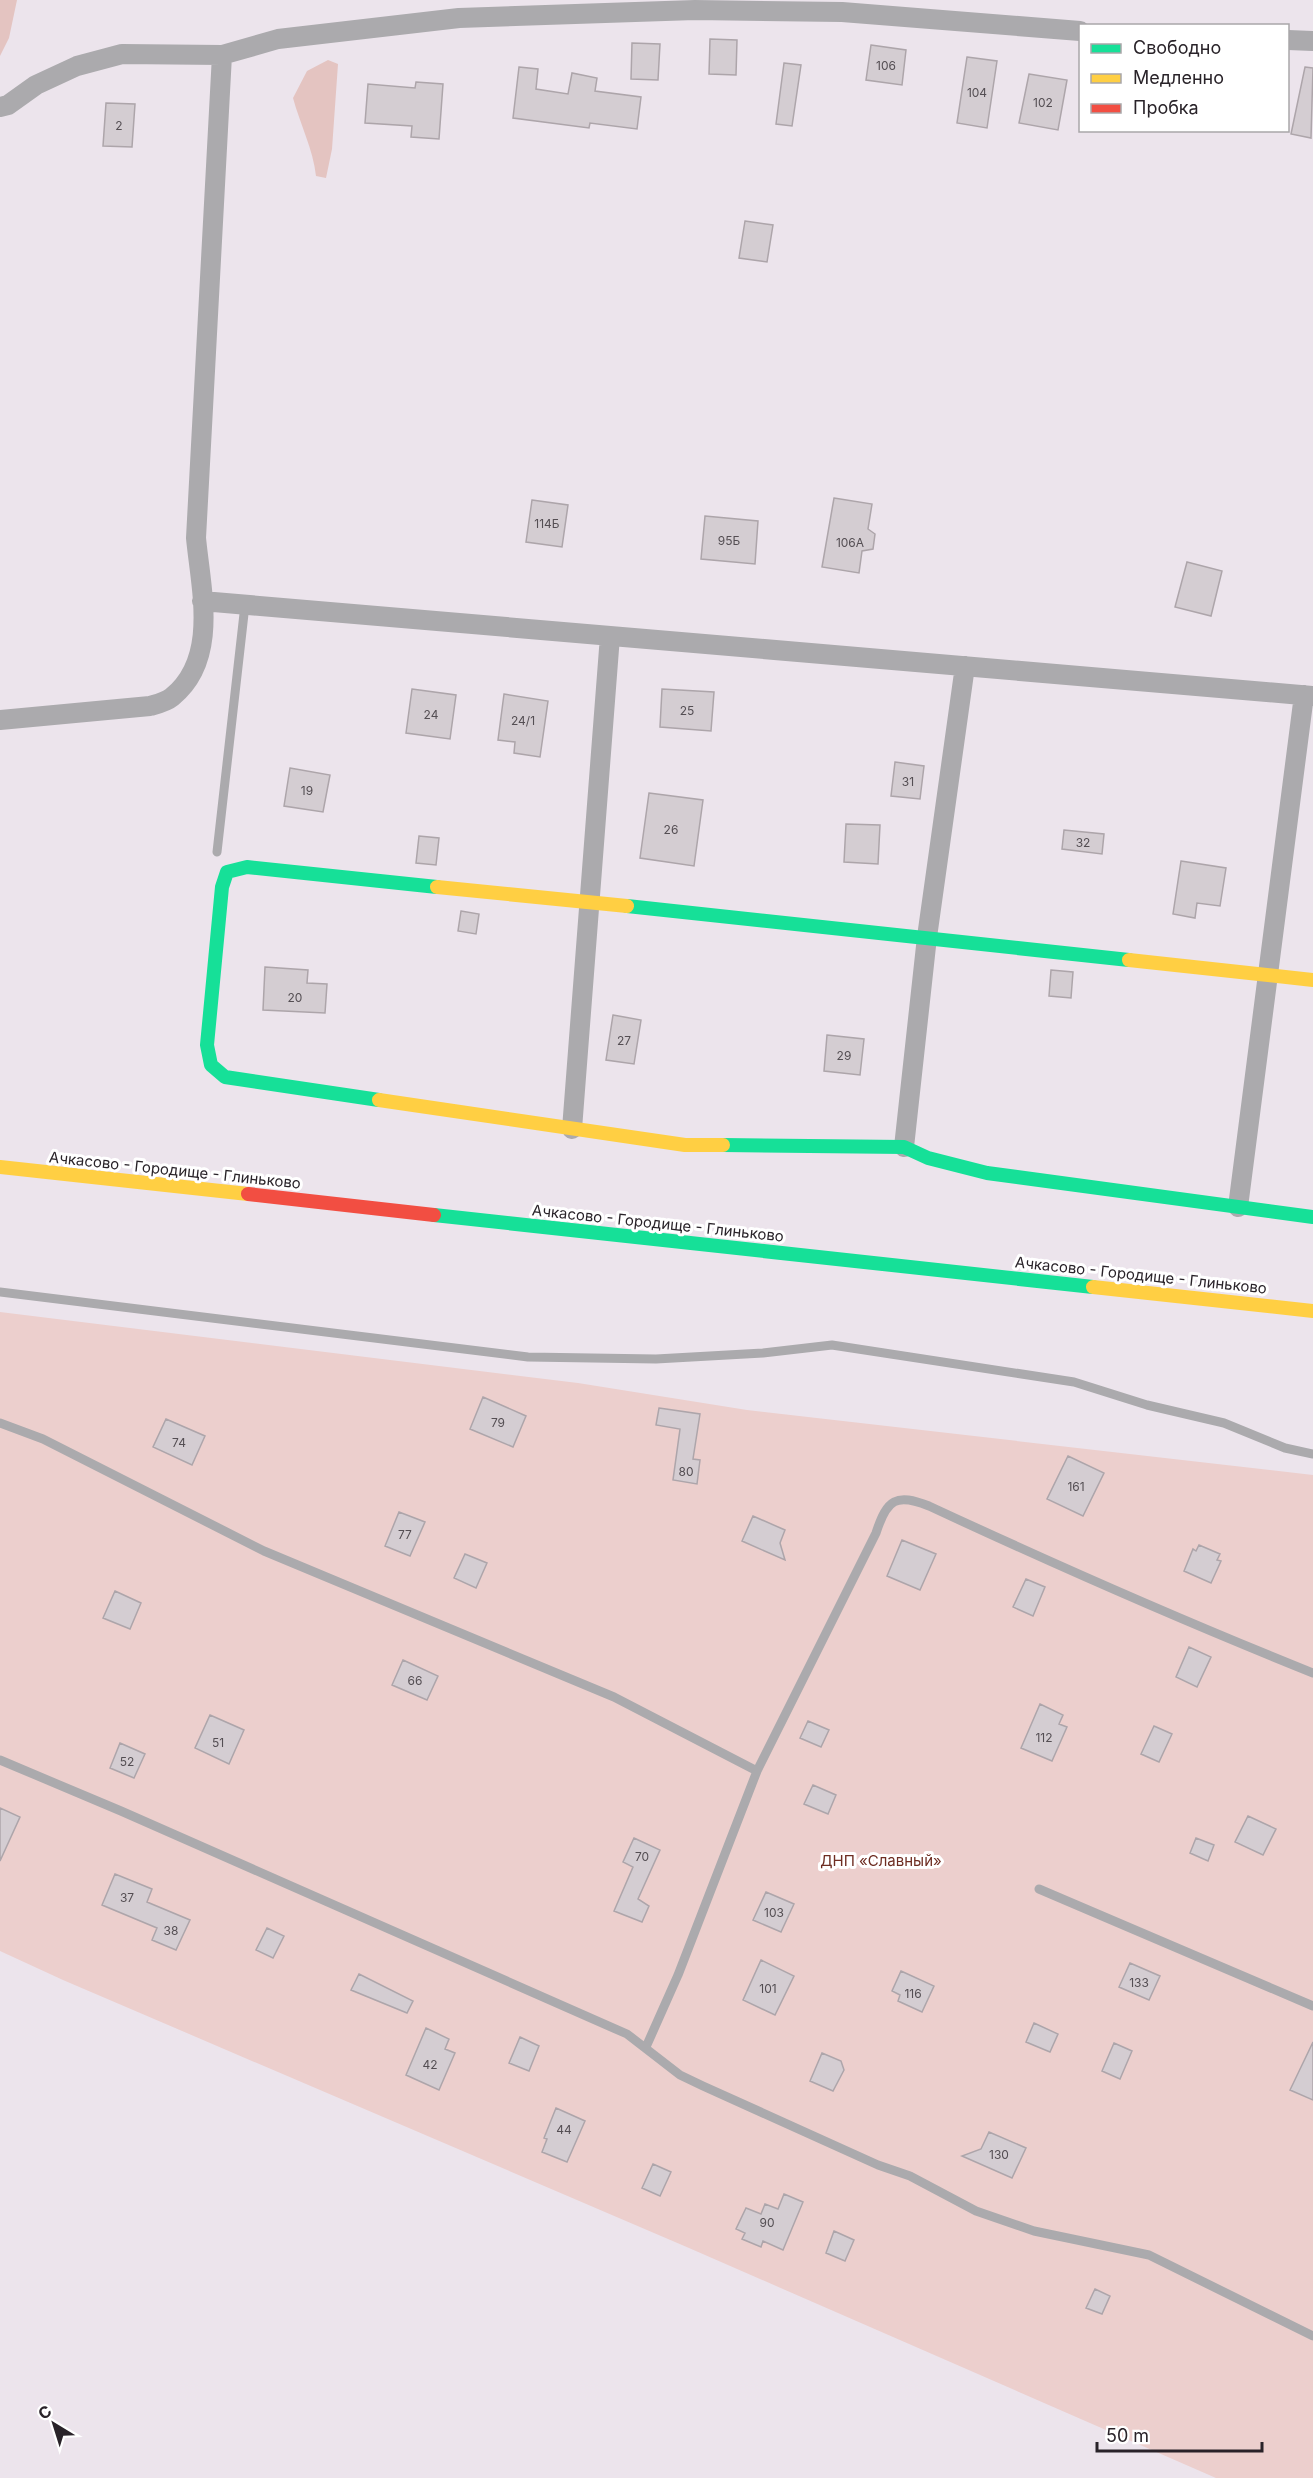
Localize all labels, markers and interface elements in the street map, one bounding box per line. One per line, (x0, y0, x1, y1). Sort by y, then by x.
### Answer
legend (1079, 24, 1289, 132)
text: Свободно (1133, 37, 1221, 58)
house number: 106 (876, 58, 896, 73)
text: Медленно (1133, 67, 1224, 88)
house number: 104 (967, 85, 987, 100)
house number: 102 (1033, 95, 1053, 110)
text: Пробка (1133, 97, 1199, 118)
house number: 2 (115, 118, 123, 133)
house number: 114Б (534, 516, 560, 531)
house number: 95Б (718, 533, 740, 548)
house number: 106А (836, 535, 864, 550)
house number: 25 (680, 703, 694, 718)
house number: 24 (424, 707, 439, 722)
house number: 24/1 (511, 713, 535, 728)
house number: 31 (902, 774, 914, 789)
house number: 19 (301, 783, 313, 798)
house number: 26 (664, 822, 678, 837)
house number: 32 (1076, 835, 1090, 850)
house number: 20 (288, 990, 302, 1005)
house number: 27 (617, 1033, 631, 1048)
house number: 29 (837, 1048, 851, 1063)
street label: Ачкасово - Городище - Глиньково (48, 1147, 302, 1193)
street label: Ачкасово - Городище - Глиньково (531, 1200, 785, 1246)
street label: Ачкасово - Городище - Глиньково (1014, 1252, 1268, 1298)
house number: 79 (491, 1415, 505, 1430)
house number: 74 (172, 1435, 186, 1450)
house number: 80 (679, 1464, 694, 1479)
house number: 161 (1067, 1479, 1085, 1494)
house number: 77 (398, 1527, 412, 1542)
house number: 66 (408, 1673, 422, 1688)
house number: 112 (1035, 1730, 1053, 1745)
house number: 51 (212, 1735, 224, 1750)
house number: 52 (120, 1754, 134, 1769)
house number: 70 (635, 1849, 649, 1864)
park label: ДНП «Славный» (820, 1851, 942, 1870)
house number: 37 (120, 1890, 134, 1905)
house number: 103 (764, 1905, 784, 1920)
house number: 38 (164, 1923, 178, 1938)
house number: 133 (1129, 1975, 1149, 1990)
house number: 101 (759, 1981, 777, 1996)
house number: 116 (904, 1986, 922, 2001)
house number: 42 (422, 2057, 438, 2072)
house number: 44 (556, 2122, 572, 2137)
house number: 130 (989, 2147, 1009, 2162)
house number: 90 (759, 2215, 775, 2230)
north arrow (24, 2394, 84, 2454)
text: С (34, 2401, 56, 2424)
scale bar (1097, 2415, 1262, 2453)
text: 50 m (1106, 2425, 1149, 2446)

